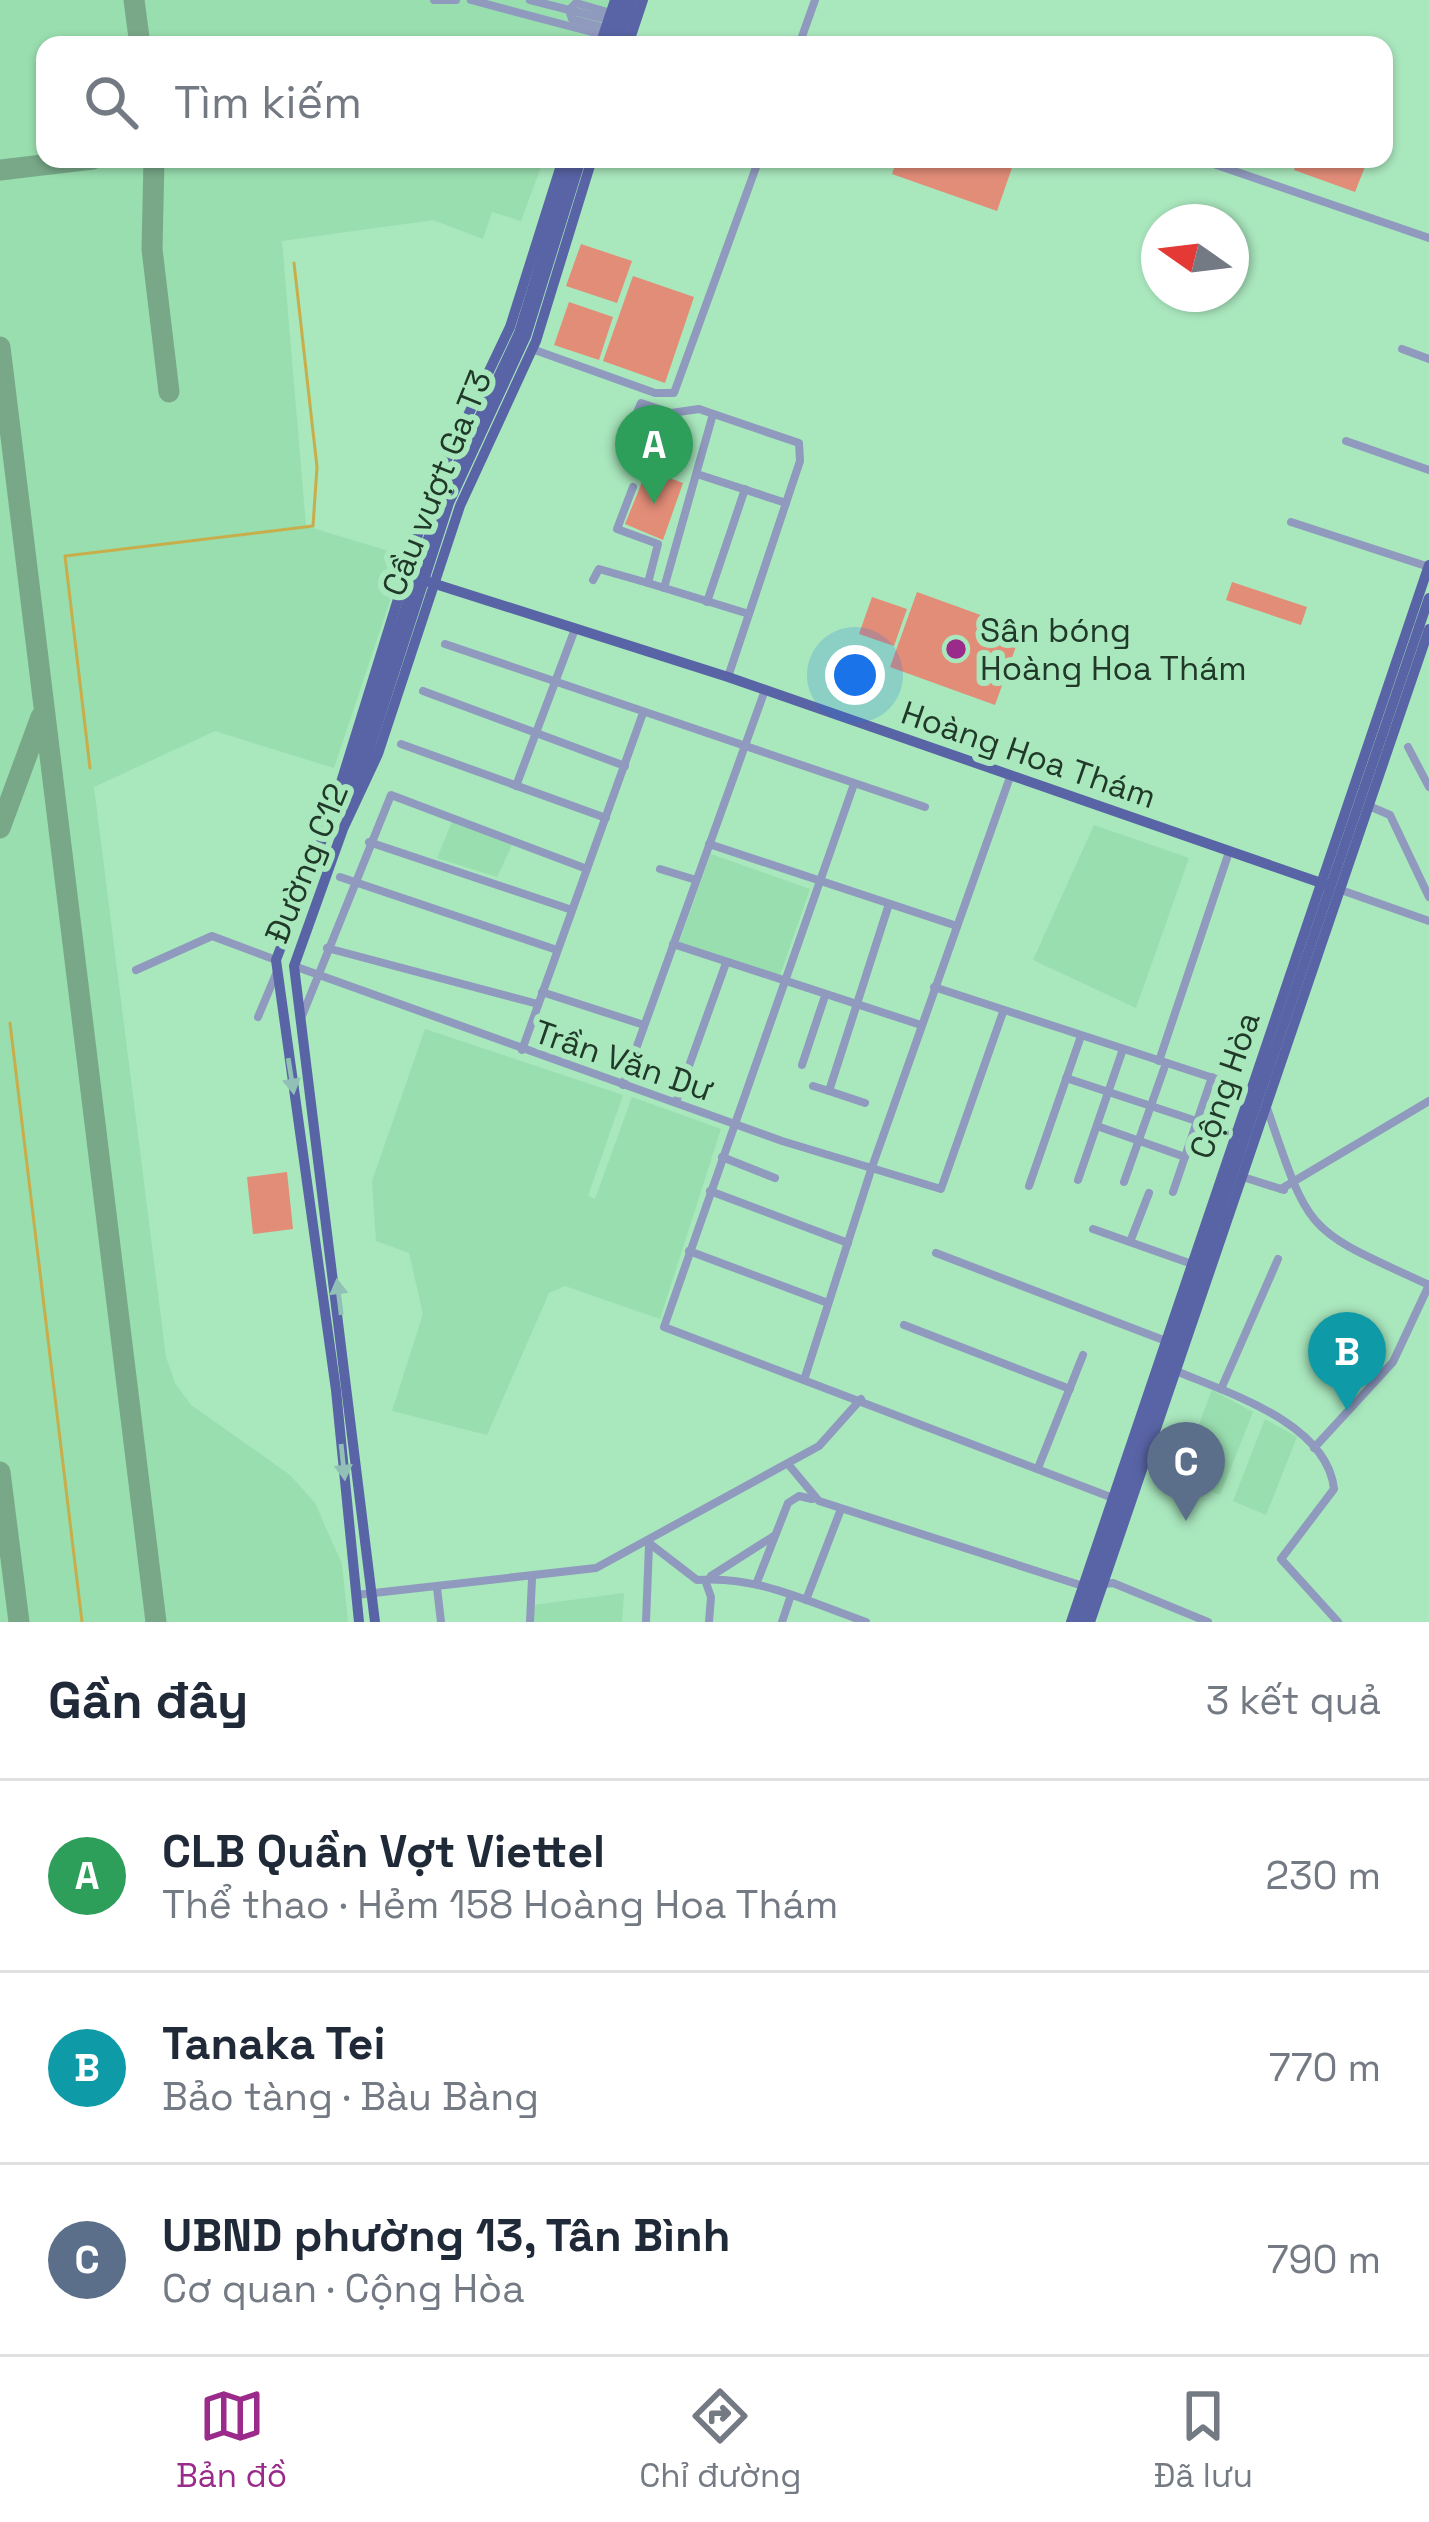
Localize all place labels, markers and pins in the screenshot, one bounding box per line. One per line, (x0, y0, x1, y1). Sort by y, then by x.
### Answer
pin: A (615, 405, 693, 504)
place label: Sân bóng Hoàng Hoa Thám (980, 610, 1247, 690)
marker: Sân bóng Hoàng Hoa Thám (943, 636, 969, 662)
pin: B (1308, 1312, 1386, 1411)
pin: C (1147, 1422, 1225, 1521)

